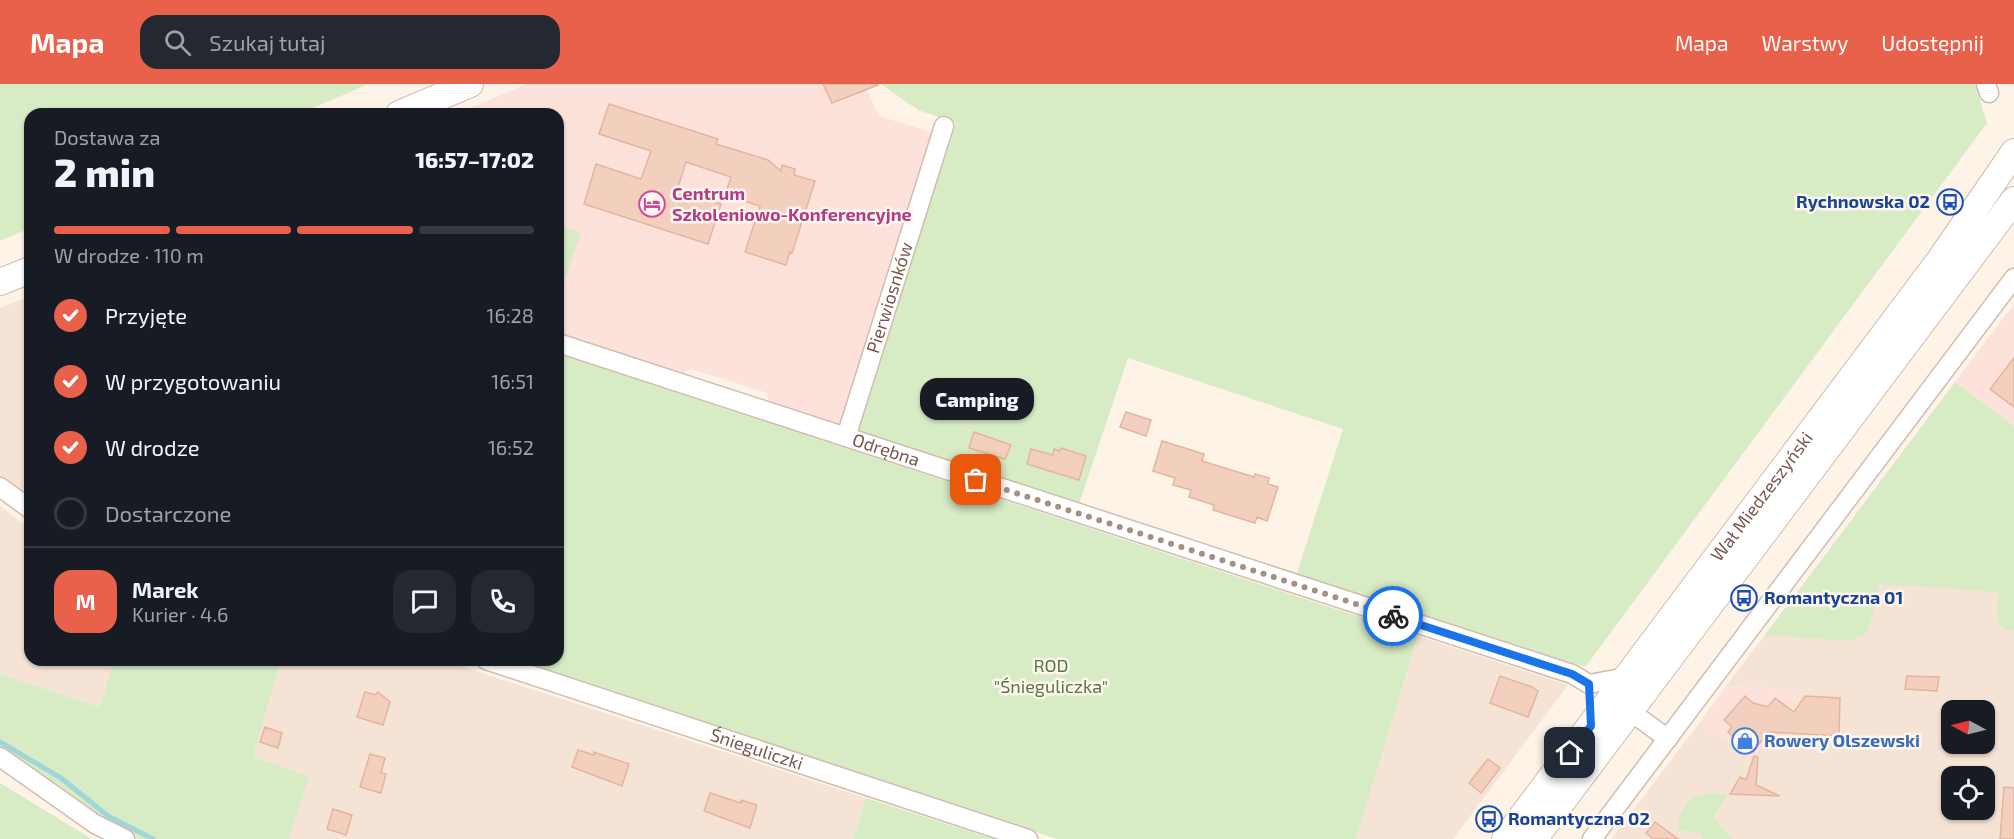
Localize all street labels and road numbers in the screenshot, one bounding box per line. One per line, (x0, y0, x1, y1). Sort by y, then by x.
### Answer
street label: Pierwiosnków (861, 239, 917, 356)
street label: Wał Miedzeszyński (1705, 427, 1817, 565)
street label: Odrębna (850, 428, 923, 470)
street label: Śnieguliczki (708, 723, 806, 774)

